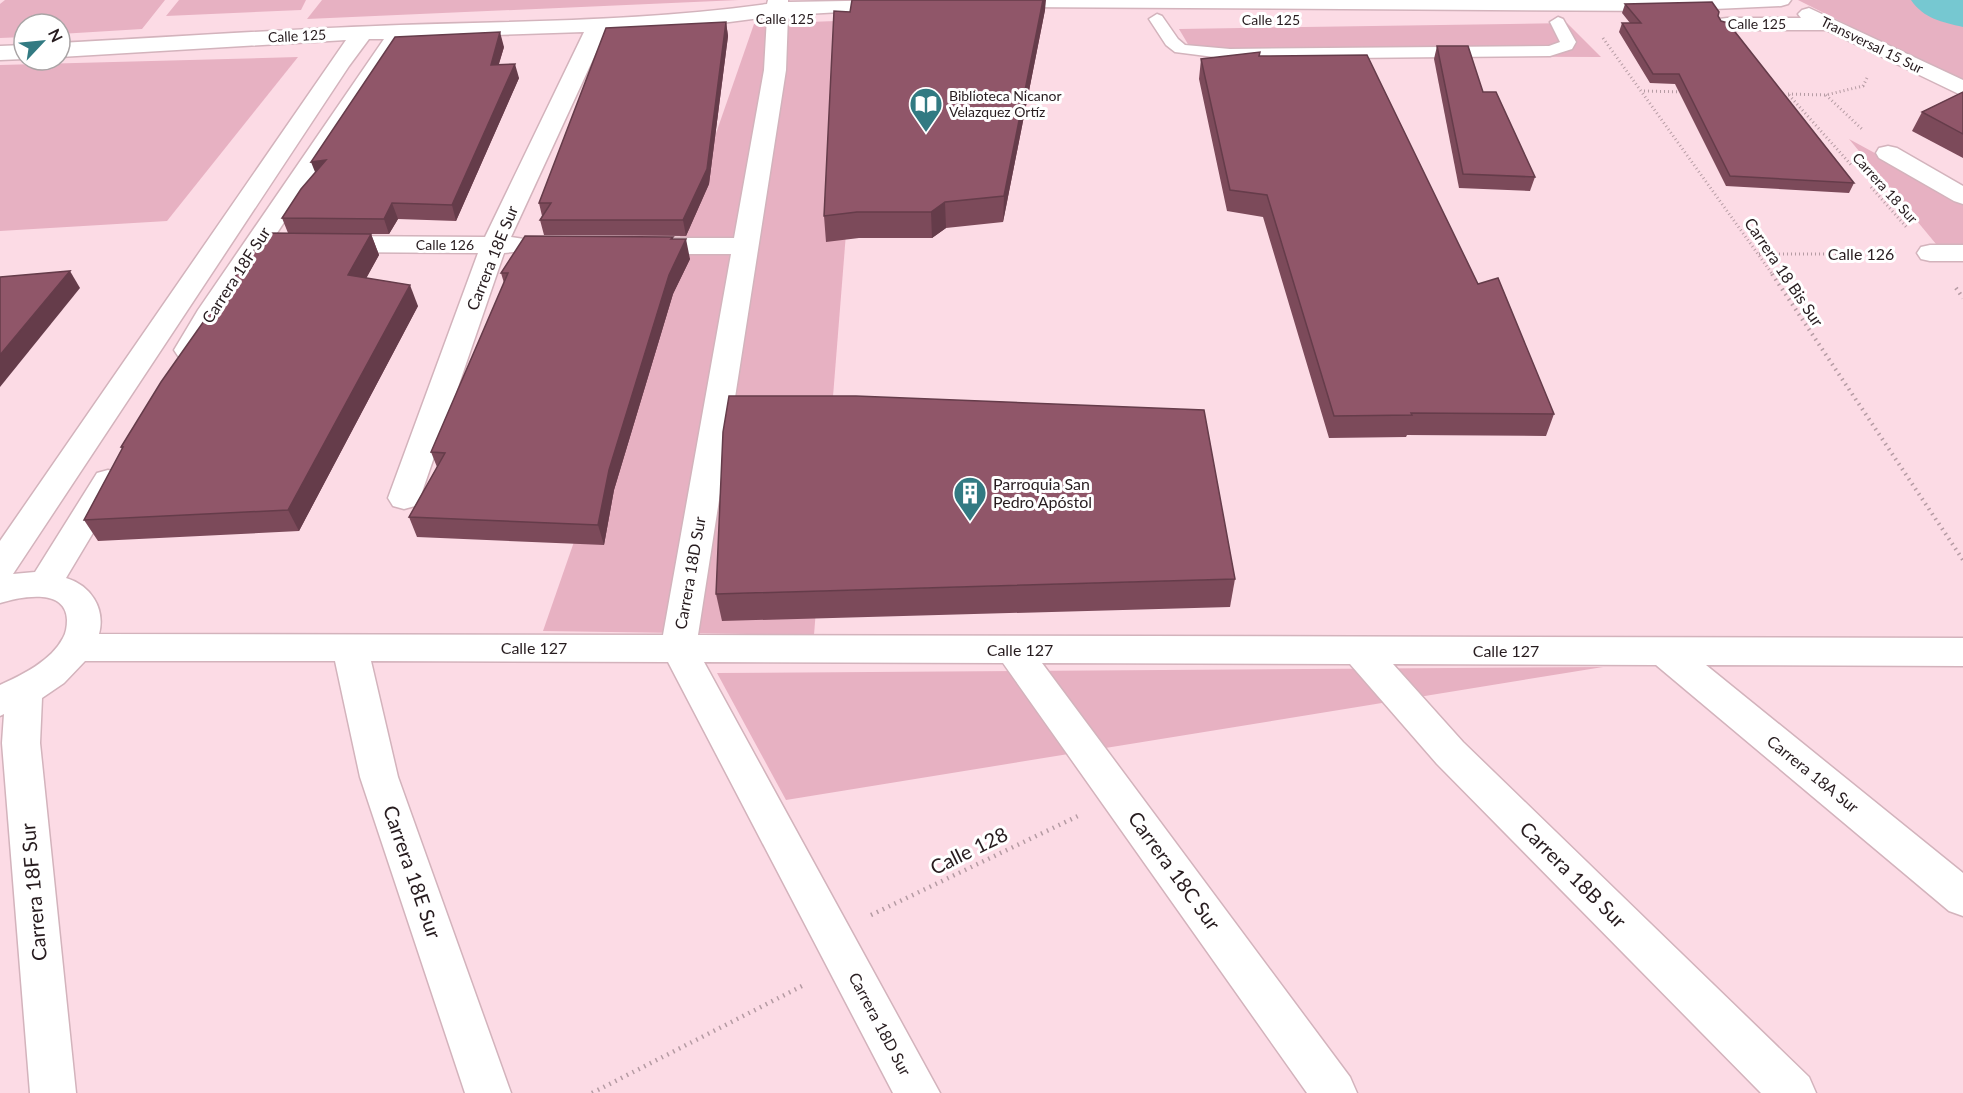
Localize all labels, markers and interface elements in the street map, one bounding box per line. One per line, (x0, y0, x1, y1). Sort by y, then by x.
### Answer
street label: Calle 125 (756, 10, 814, 27)
street label: Calle 125 (1242, 11, 1300, 28)
north arrow (12, 12, 72, 72)
street label: Transversal 15 Sur (1818, 12, 1926, 77)
street label: Calle 125 (1728, 15, 1786, 32)
street label: Calle 125 (267, 25, 327, 46)
text: N (45, 26, 67, 45)
library icon: Biblioteca Nicanor Velazquez Ortíz (908, 86, 944, 133)
place label: Biblioteca Nicanor Velazquez Ortíz (949, 87, 1062, 120)
street label: Carrera 18 Sur (1849, 149, 1922, 227)
street label: Carrera 18E Sur (462, 202, 521, 313)
street label: Carrera 18 Bis Sur (1741, 214, 1828, 330)
street label: Carrera 18F Sur (197, 223, 274, 326)
street label: Calle 126 (416, 236, 474, 253)
street label: Calle 126 (1828, 244, 1894, 263)
place label: Parroquia San Pedro Apóstol (993, 474, 1092, 511)
building icon: Parroquia San Pedro Apóstol (952, 475, 988, 522)
street label: Carrera 18D Sur (670, 515, 709, 631)
street label: Calle 127 (501, 638, 567, 657)
street label: Calle 127 (987, 640, 1053, 659)
street label: Calle 127 (1473, 641, 1539, 660)
street label: Carrera 18A Sur (1764, 731, 1863, 816)
street label: Carrera 18E Sur (379, 802, 447, 942)
street label: Carrera 18C Sur (1124, 806, 1226, 935)
street label: Carrera 18B Sur (1516, 816, 1632, 933)
street label: Carrera 18F Sur (15, 821, 51, 962)
street label: Calle 128 (926, 821, 1011, 879)
street label: Carrera 18D Sur (845, 969, 916, 1079)

